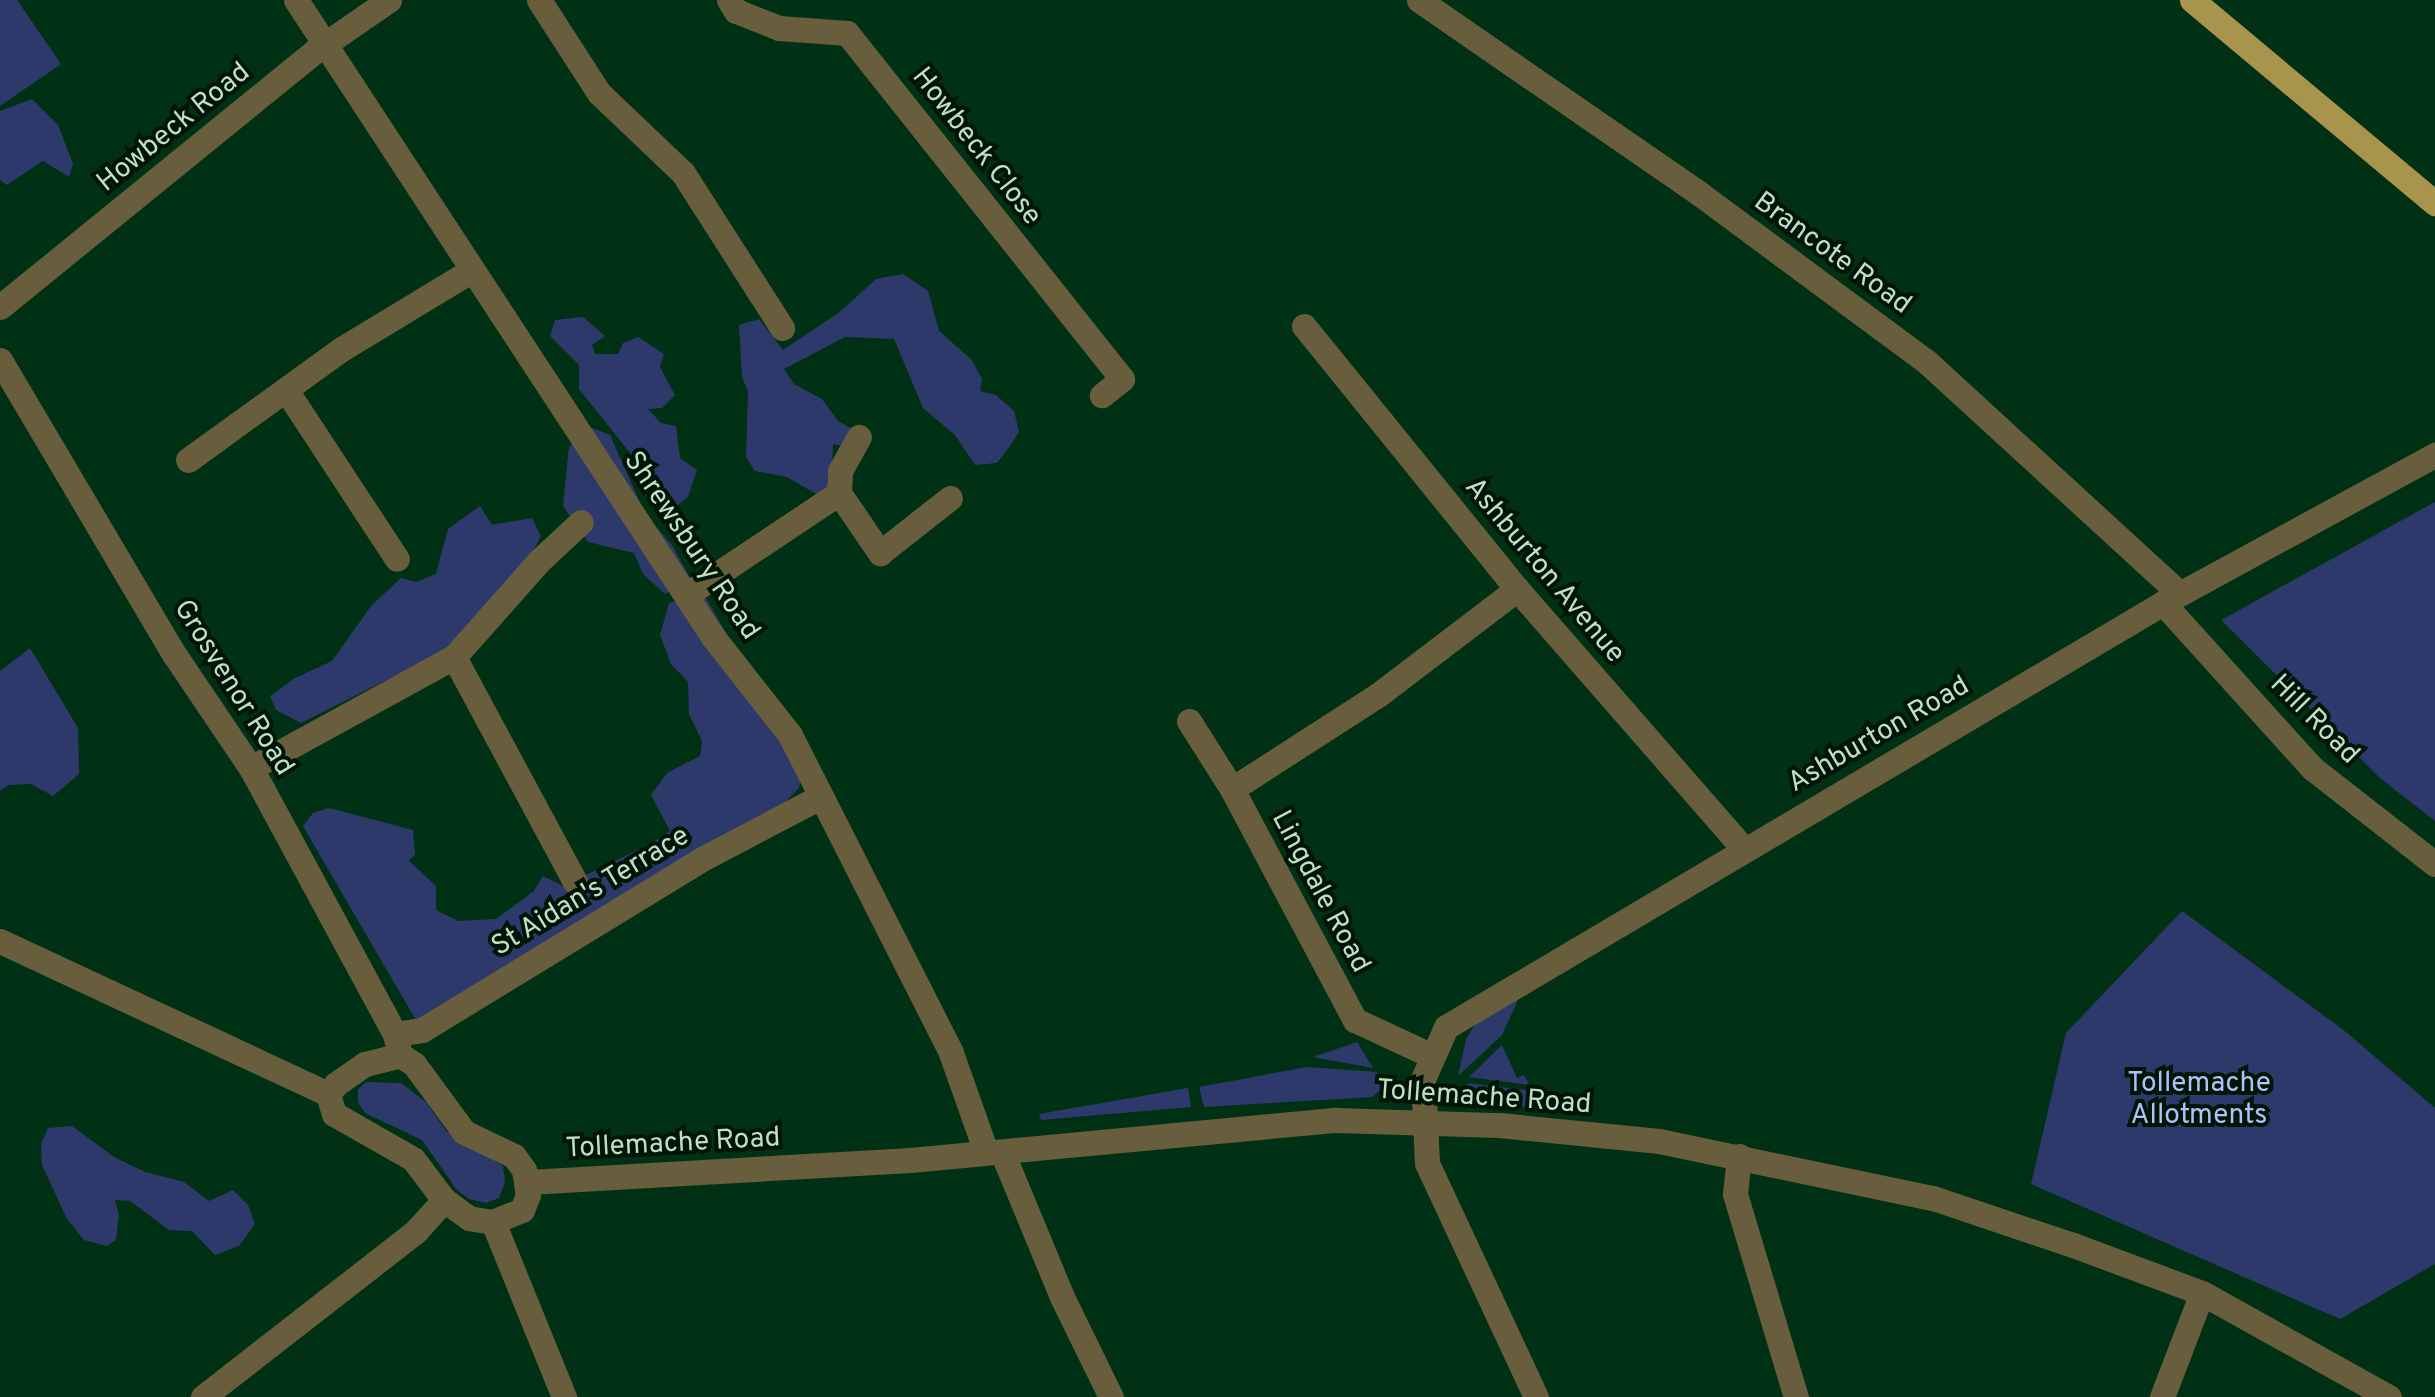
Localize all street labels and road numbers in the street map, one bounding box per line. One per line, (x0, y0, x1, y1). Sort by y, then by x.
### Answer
street label: Howbeck Road (91, 56, 257, 200)
street label: Howbeck Close (904, 61, 1048, 233)
street label: Brancote Road (1747, 186, 1917, 322)
street label: Shrewsbury Road (616, 445, 766, 647)
street label: Ashburton Avenue (1456, 471, 1632, 671)
street label: Grosvenor Road (166, 594, 300, 782)
street label: Hill Road (2262, 668, 2366, 772)
street label: Ashburton Road (1782, 670, 1976, 800)
street label: Lingdale Road (1263, 805, 1377, 979)
street label: St Aidan's Terrace (485, 819, 697, 965)
street label: Tollemache Road (1376, 1074, 1592, 1122)
street label: Tollemache Road (565, 1122, 781, 1166)

